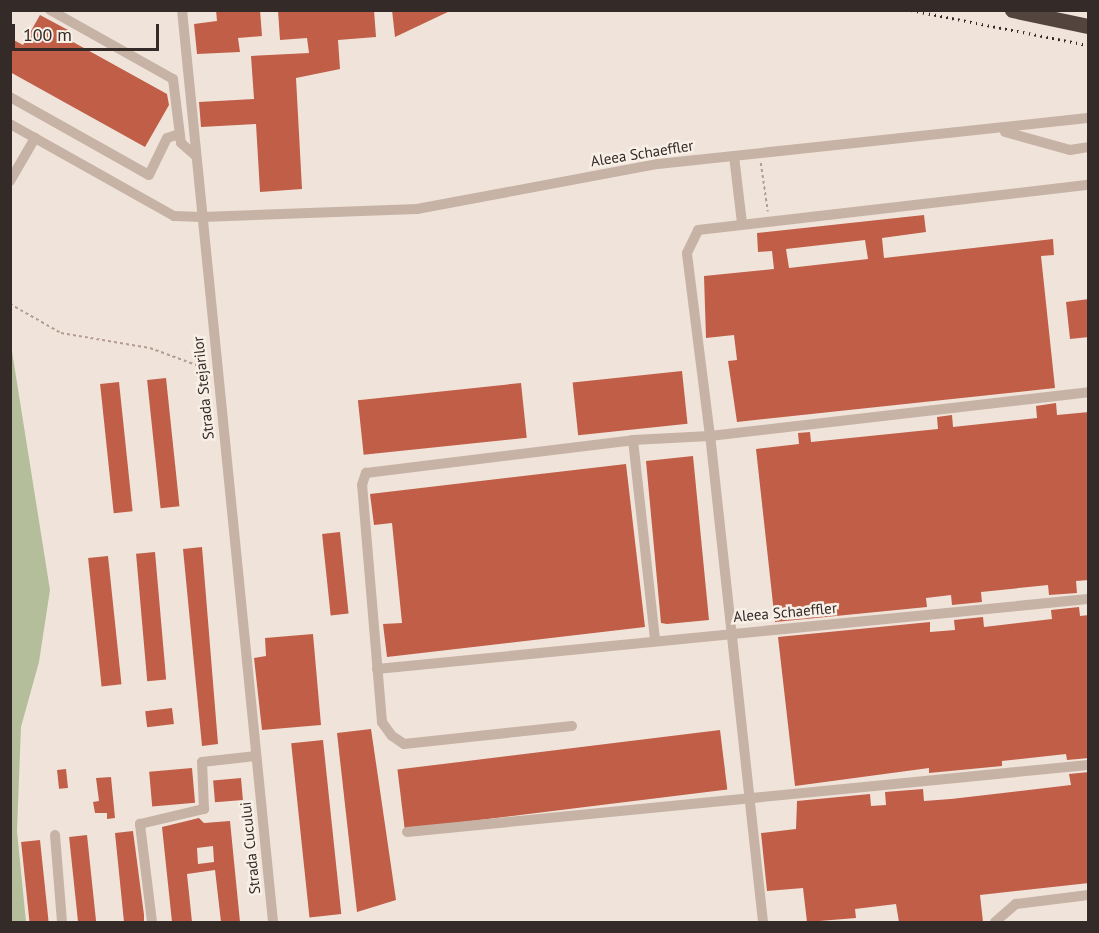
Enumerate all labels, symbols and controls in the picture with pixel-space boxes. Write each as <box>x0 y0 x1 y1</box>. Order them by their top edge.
scale bar <box>15 12 162 50</box>
text: 100 m <box>23 23 72 46</box>
street label: Aleea Schaeffler <box>589 136 695 170</box>
street label: Strada Stejarilor <box>189 335 217 441</box>
street label: Aleea Schaeffler <box>732 599 838 625</box>
street label: Strada Cucului <box>236 801 264 895</box>

